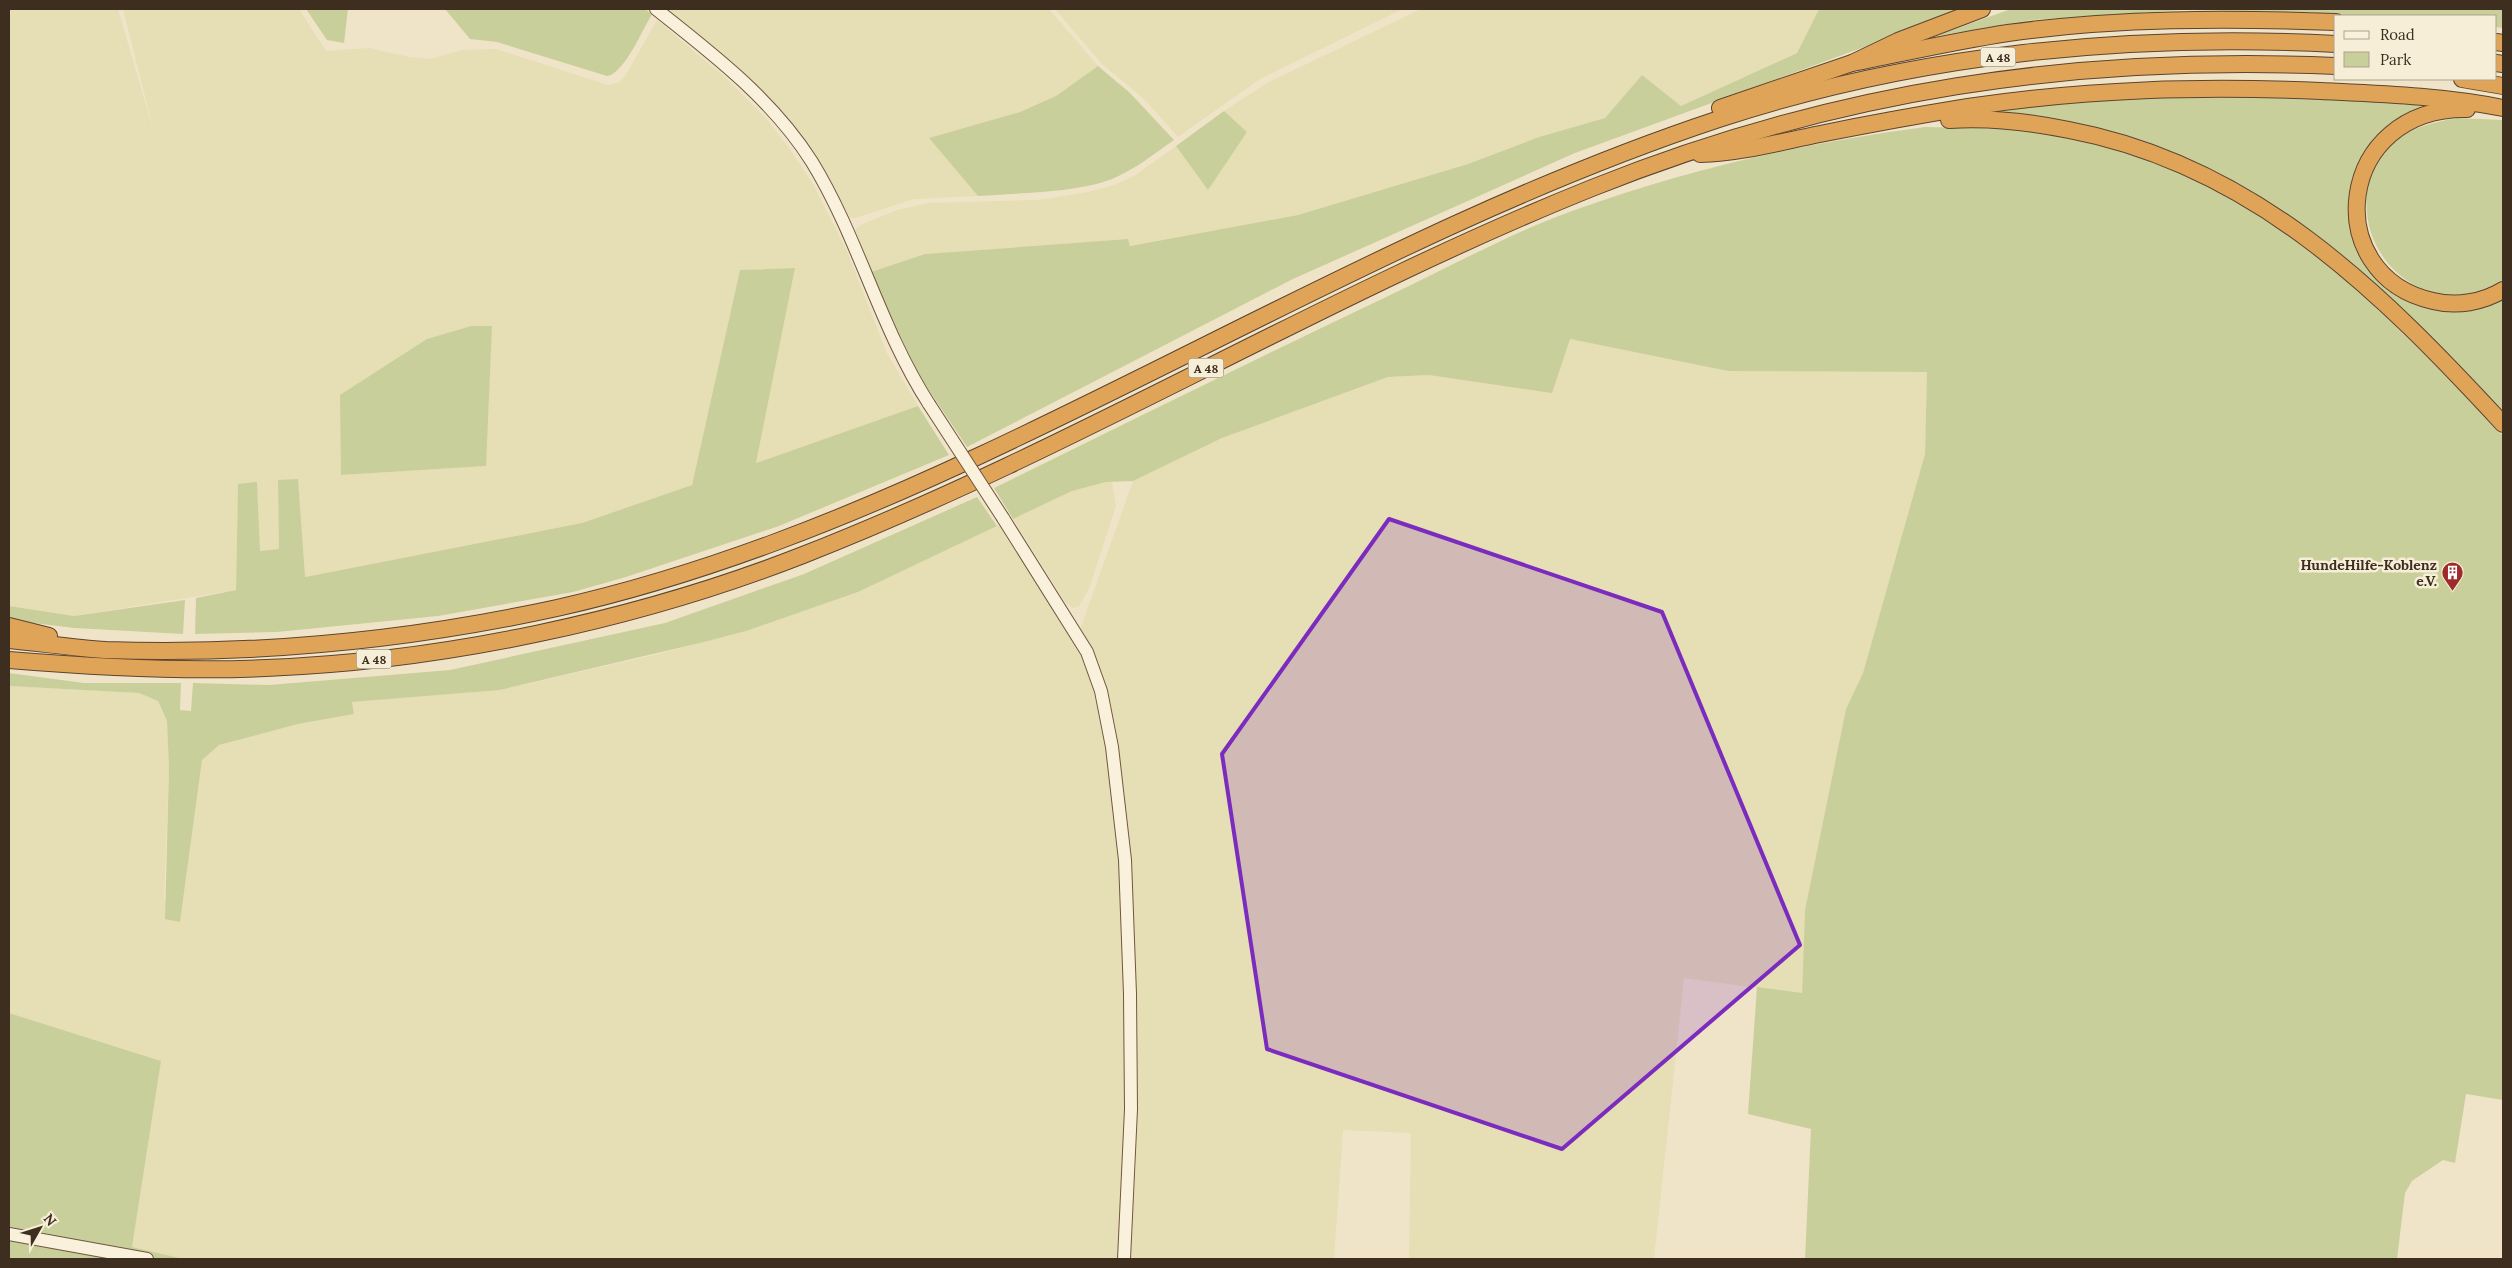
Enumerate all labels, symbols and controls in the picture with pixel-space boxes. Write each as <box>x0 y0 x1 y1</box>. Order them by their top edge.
legend <box>2334 15 2497 80</box>
text: Road <box>2380 25 2415 44</box>
road number: A 48 <box>1980 48 2016 66</box>
text: Park <box>2380 50 2411 69</box>
road number: A 48 <box>1188 358 1224 378</box>
place label: HundeHilfe-Koblenz e.V. <box>2300 556 2437 590</box>
building icon: HundeHilfe-Koblenz e.V. <box>2441 561 2465 592</box>
road number: A 48 <box>356 650 392 669</box>
north arrow <box>15 1203 65 1253</box>
text: N <box>40 1210 61 1230</box>

